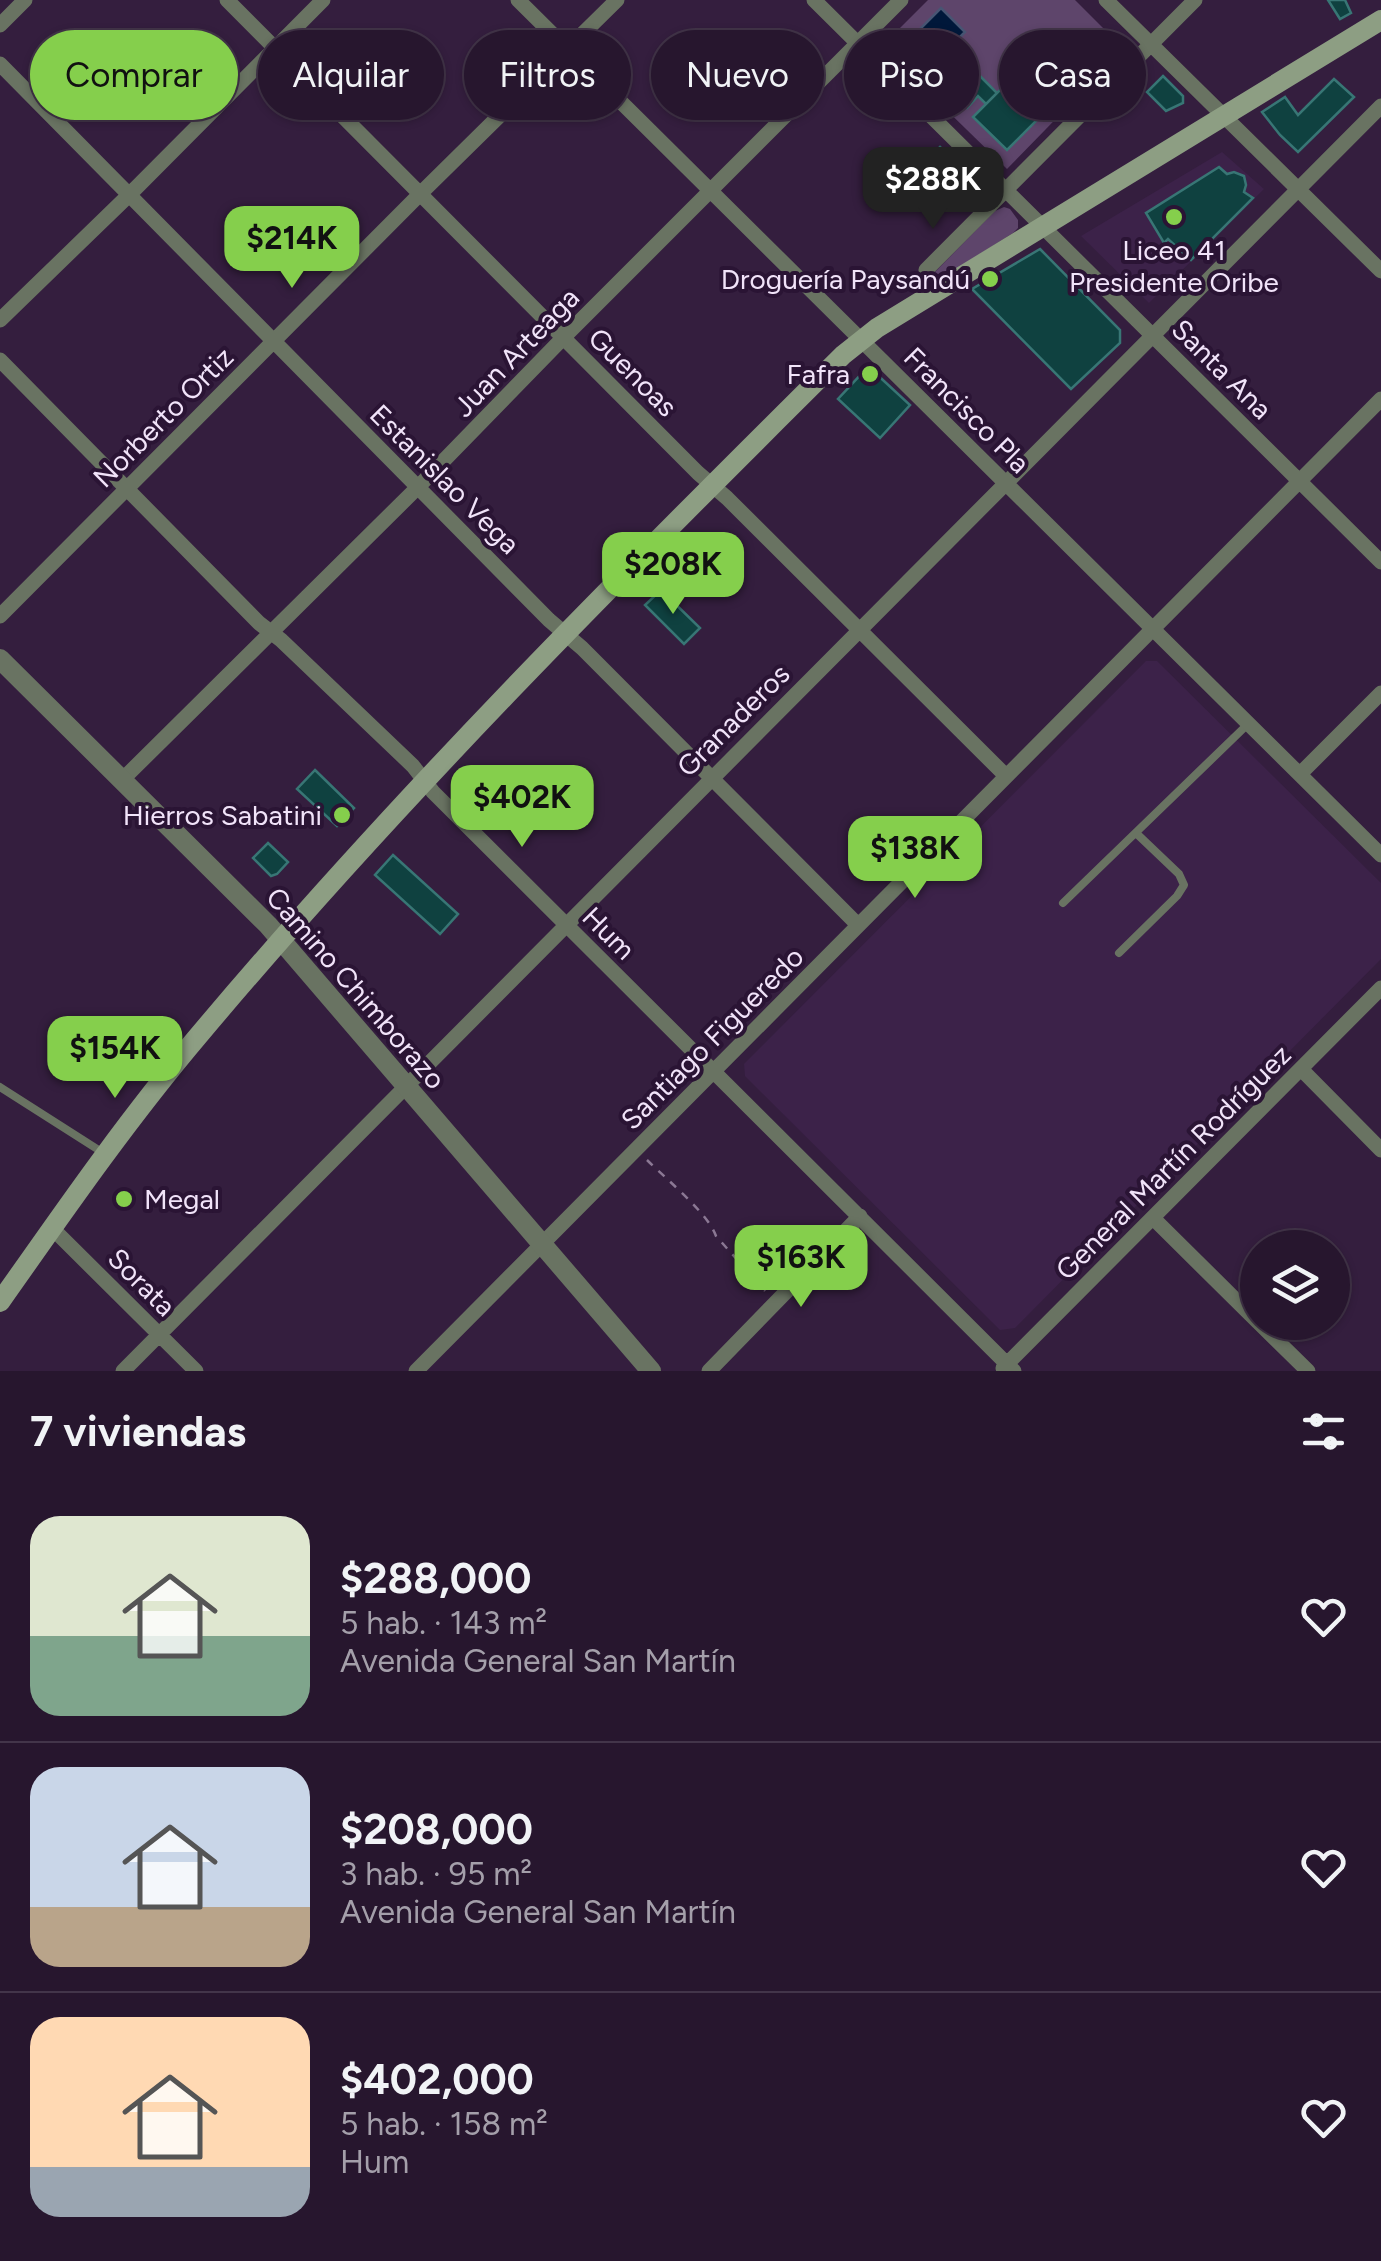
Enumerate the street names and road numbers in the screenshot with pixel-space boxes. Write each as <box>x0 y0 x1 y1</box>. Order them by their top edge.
street label: Juan Arteaga <box>446 280 586 424</box>
street label: Santa Ana <box>1165 312 1279 426</box>
street label: Guenoas <box>582 321 684 423</box>
street label: Norberto Ortiz <box>86 340 240 494</box>
street label: Francisco Pla <box>897 340 1037 480</box>
street label: Estanislao Vega <box>363 397 527 561</box>
street label: Granaderos <box>670 657 796 783</box>
street label: Camino Chimborazo <box>259 880 453 1096</box>
street label: Hum <box>576 900 642 966</box>
street label: Santiago Figueredo <box>614 940 810 1136</box>
street label: General Martín Rodríguez <box>1048 1037 1298 1287</box>
street label: Sorata <box>101 1241 183 1323</box>

